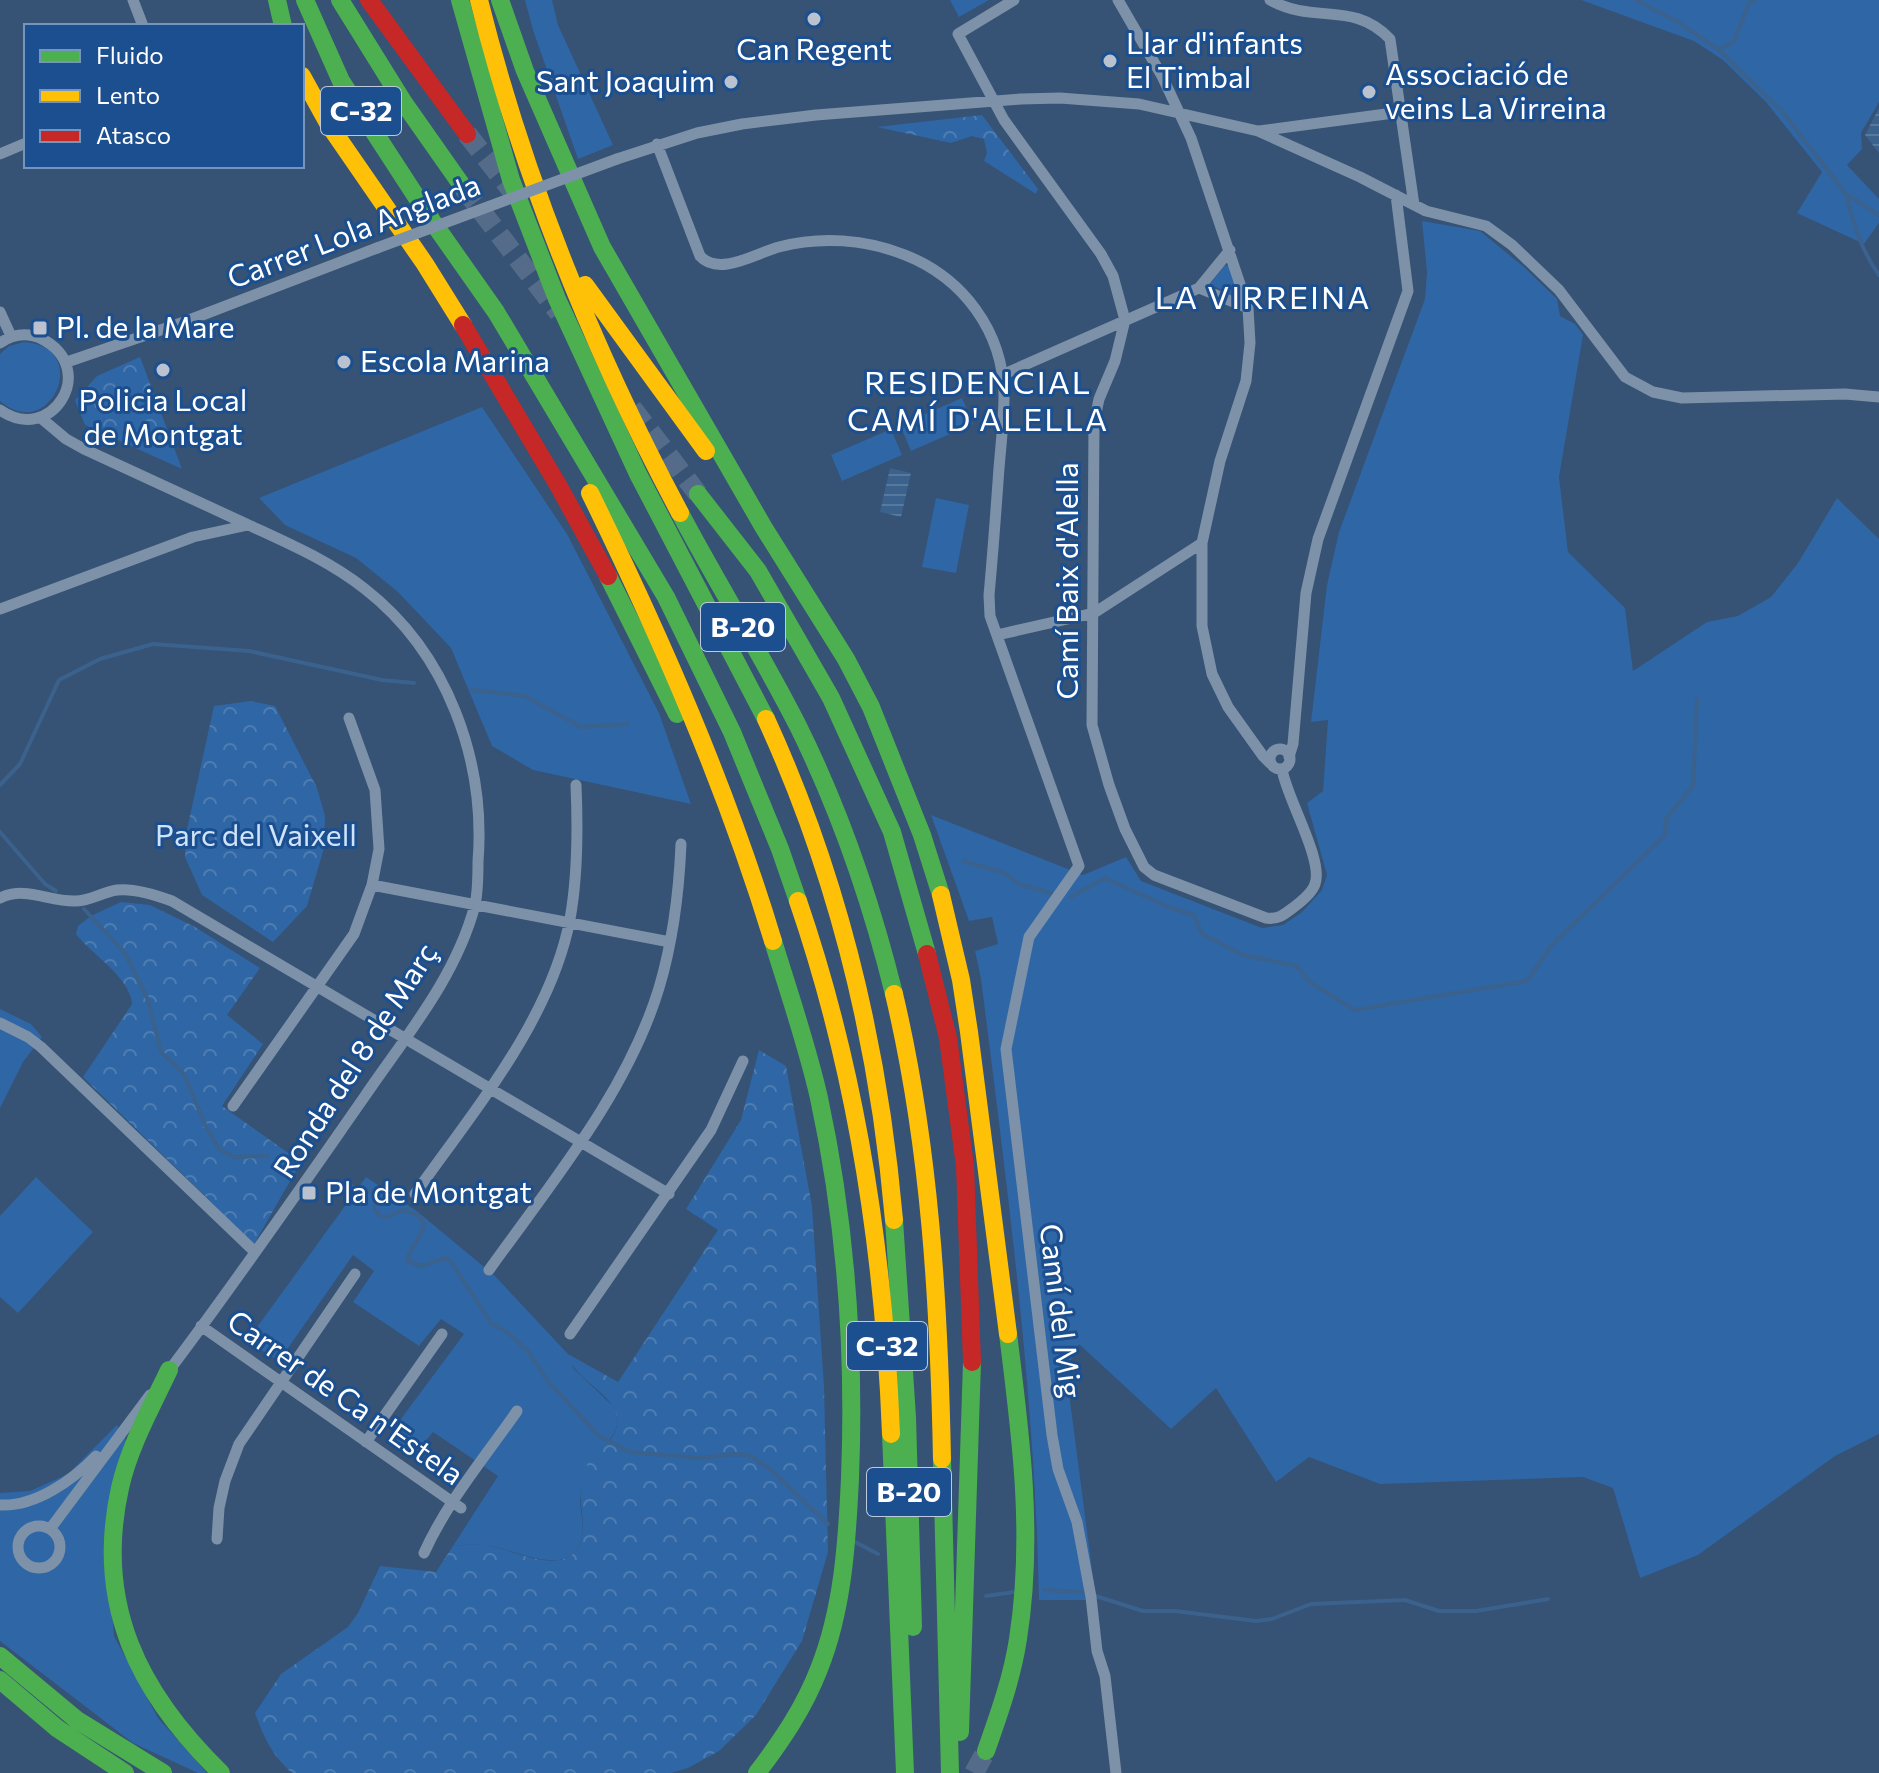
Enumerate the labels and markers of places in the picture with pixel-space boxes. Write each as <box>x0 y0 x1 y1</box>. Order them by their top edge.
marker: Can Regent <box>805 10 823 28</box>
place label: Llar d'infants El Timbal <box>1126 23 1303 94</box>
place label: Can Regent <box>736 29 892 66</box>
marker: Llar d'infants El Timbal <box>1101 52 1119 70</box>
place label: Associació de veins La Virreina <box>1385 54 1607 125</box>
place label: Sant Joaquim <box>536 61 715 98</box>
marker: Sant Joaquim <box>722 73 740 91</box>
marker: Associació de veins La Virreina <box>1360 83 1378 101</box>
place label: Pl. de la Mare <box>56 307 235 344</box>
marker: Pl. de la Mare <box>31 319 49 337</box>
place label: Escola Marina <box>360 341 550 378</box>
marker: Escola Marina <box>335 353 353 371</box>
marker: Policia Local de Montgat <box>154 361 172 379</box>
place label: Policia Local de Montgat <box>79 380 247 451</box>
place label: Pla de Montgat <box>325 1172 532 1209</box>
marker: Pla de Montgat <box>300 1184 318 1202</box>

